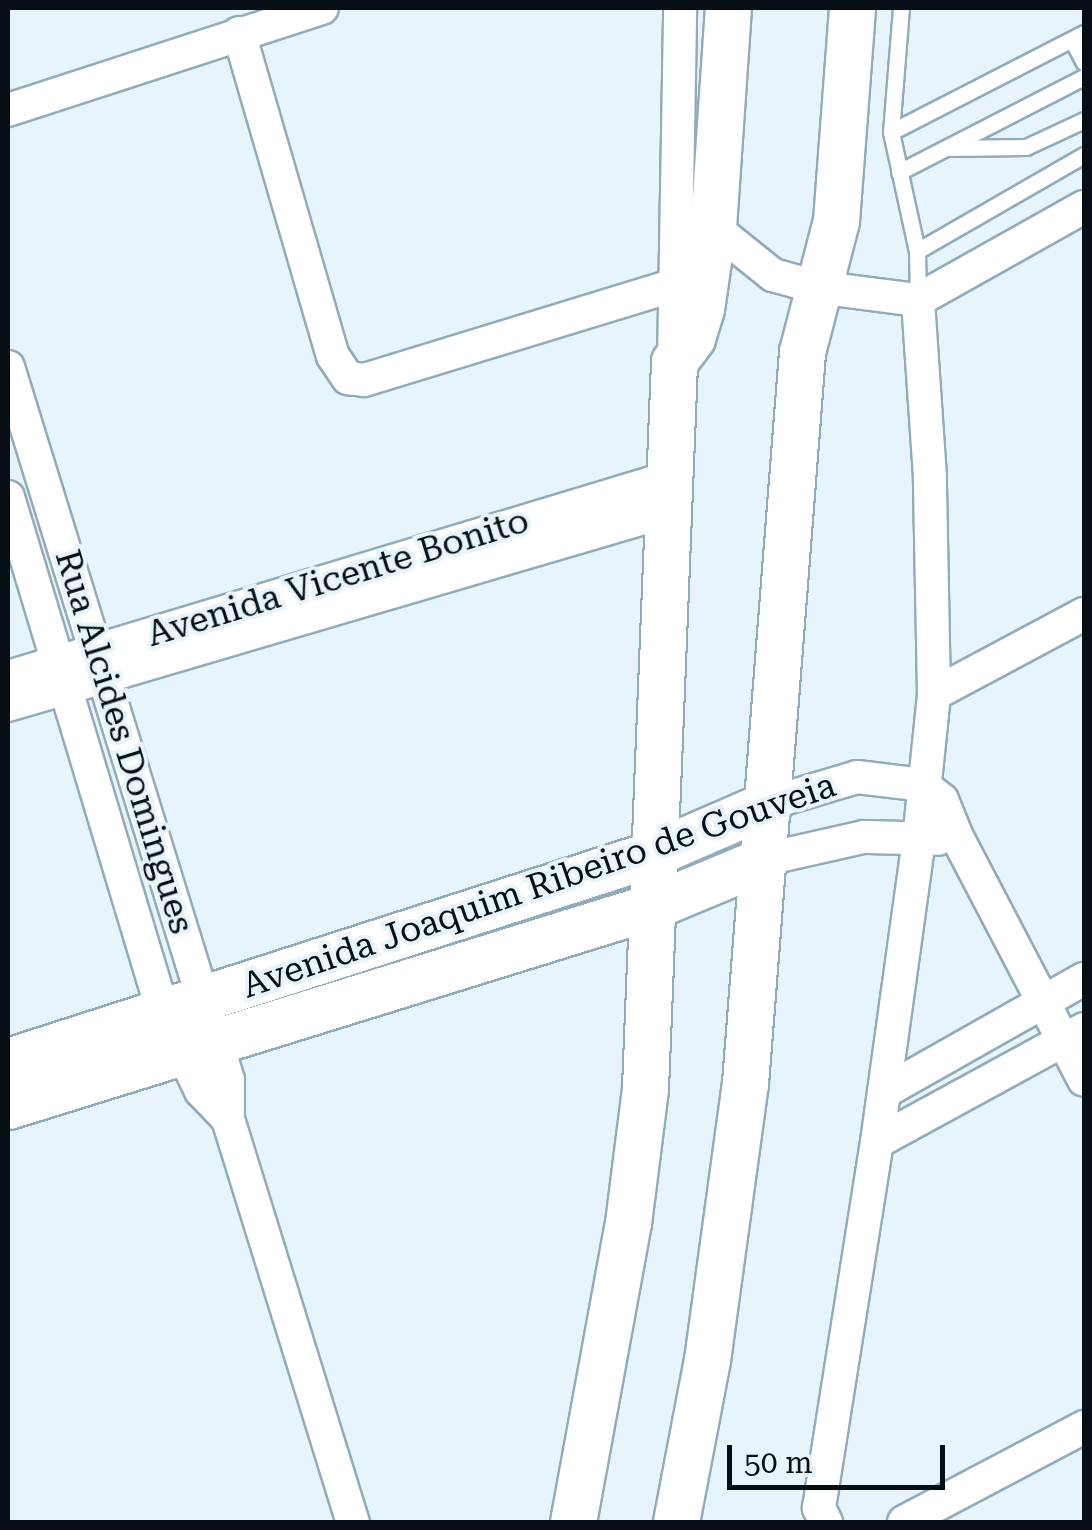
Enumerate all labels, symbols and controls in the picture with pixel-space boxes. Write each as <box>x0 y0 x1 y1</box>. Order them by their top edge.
street label: Avenida Vicente Bonito <box>142 500 534 656</box>
street label: Rua Alcides Domingues <box>46 545 202 939</box>
street label: Avenida Joaquim Ribeiro de Gouveia <box>237 764 841 1008</box>
scale bar <box>732 1425 950 1487</box>
text: 50 m <box>744 1445 813 1480</box>

